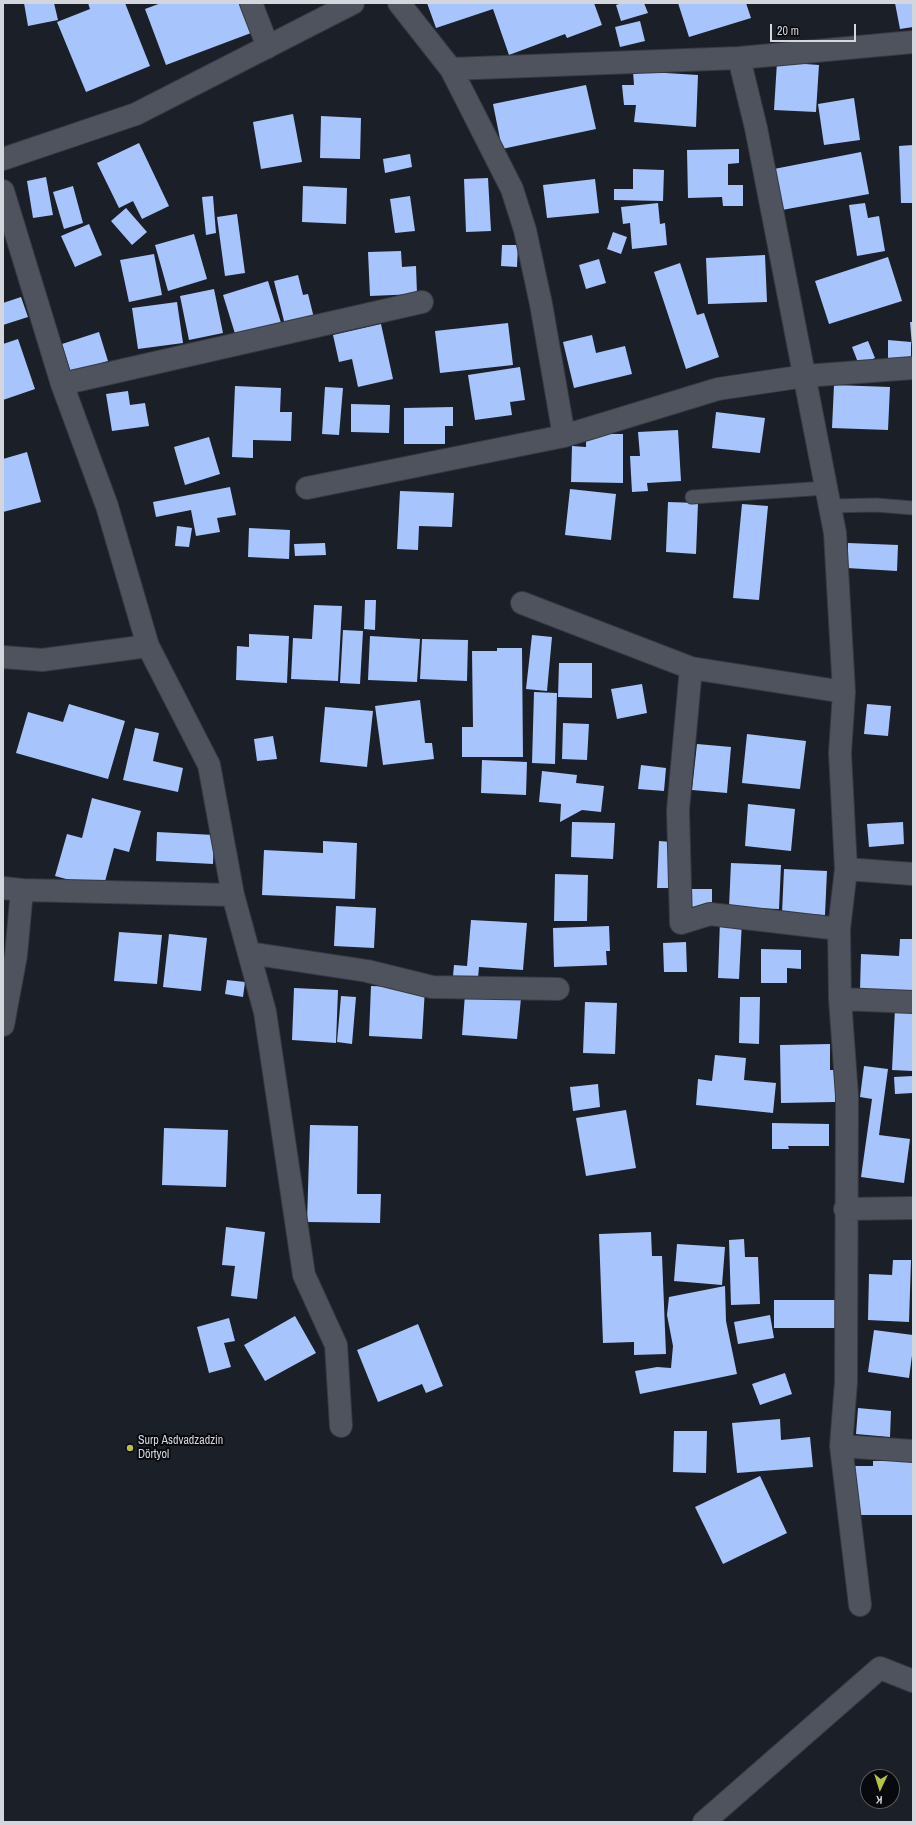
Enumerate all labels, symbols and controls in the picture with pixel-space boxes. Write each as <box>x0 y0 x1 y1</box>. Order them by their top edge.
scale bar <box>772 16 858 42</box>
text: 20 m <box>777 23 799 39</box>
place label: Surp Asdvadzadzin Dörtyol <box>138 1434 223 1462</box>
marker: Surp Asdvadzadzin Dörtyol <box>125 1443 135 1453</box>
north arrow <box>860 1769 900 1809</box>
text: K <box>876 1793 883 1807</box>

